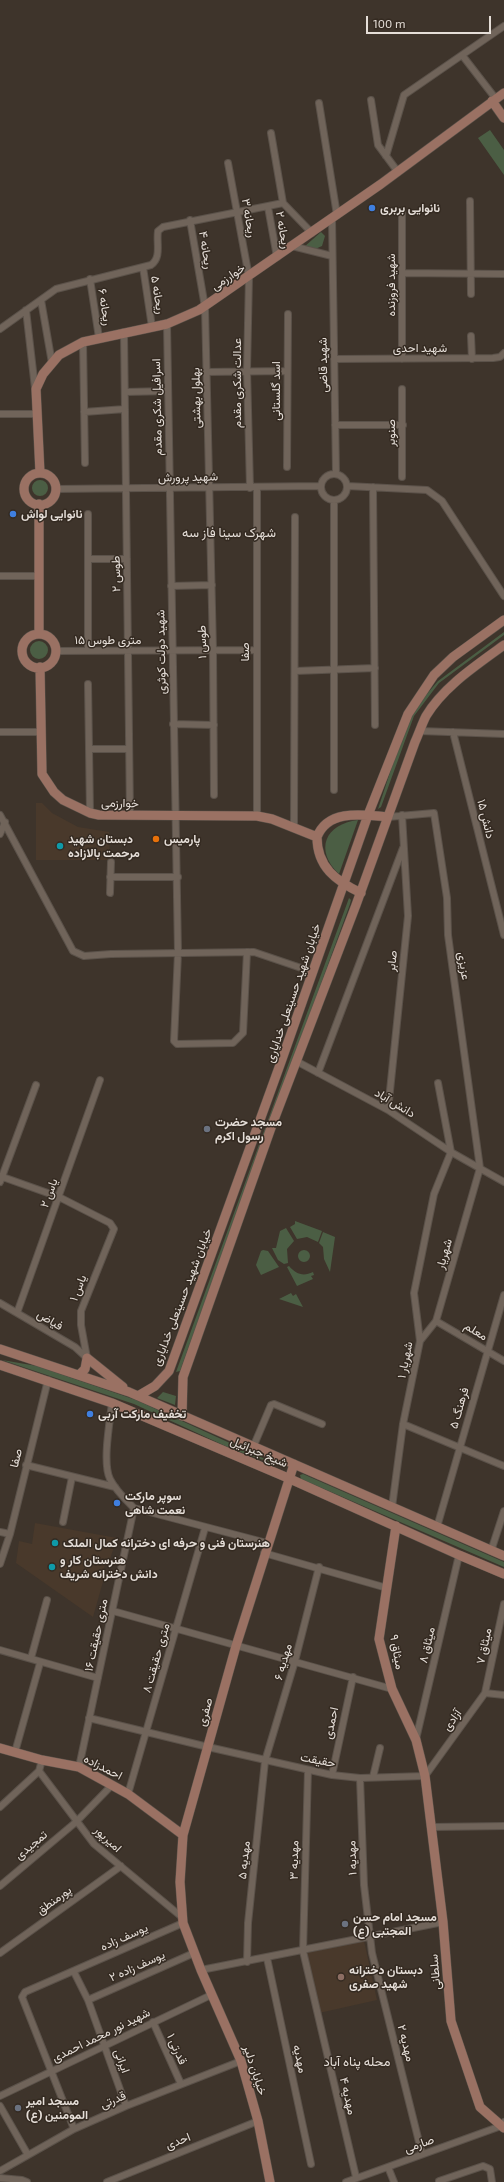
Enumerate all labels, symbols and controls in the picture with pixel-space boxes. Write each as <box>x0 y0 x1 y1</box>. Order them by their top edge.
scale bar <box>368 8 493 34</box>
text: 100 m <box>373 16 405 30</box>
street label: ریحانه ۳ <box>238 197 260 239</box>
place label: نانوایی بربری <box>380 201 440 215</box>
marker: نانوایی بربری <box>367 203 377 213</box>
street label: ریحانه ۲ <box>273 210 293 250</box>
street label: ریحانه ۴ <box>196 230 216 270</box>
street label: شهید فروزنده <box>384 254 398 316</box>
street label: خوارزمی <box>208 260 248 294</box>
street label: ریحانه ۵ <box>148 275 168 315</box>
street label: ریحانه ۶ <box>95 287 115 327</box>
street label: شهید قاضی <box>315 337 331 393</box>
street label: عدالت شکری مقدم <box>230 338 244 428</box>
street label: شهید احدی <box>393 341 447 355</box>
street label: اسرافیل شکری مقدم <box>149 358 165 456</box>
street label: اسد گلستانی <box>269 361 283 421</box>
street label: بهلول بهشتی <box>188 368 204 428</box>
street label: صنوبر <box>384 419 398 447</box>
street label: شهید پرورش <box>158 469 218 485</box>
place label: نانوایی لواش <box>21 507 82 521</box>
marker: نانوایی لواش <box>8 509 18 519</box>
district label: شهرک سینا فاز سه <box>182 525 276 541</box>
street label: طوس ۲ <box>108 556 124 592</box>
street label: شهید دولت کوثری <box>153 610 169 694</box>
street label: طوس ۱ <box>195 625 209 659</box>
street label: ۱۵ متری طوس <box>74 633 142 647</box>
street label: صفا <box>238 642 252 662</box>
street label: خوارزمی <box>101 795 139 811</box>
street label: دانش ۱۵ <box>474 798 498 840</box>
place label: دبستان شهید مرحمت بالازاده <box>68 832 140 860</box>
place label: پارمیس <box>164 832 200 846</box>
marker: پارمیس <box>151 834 161 844</box>
marker: دبستان شهید مرحمت بالازاده <box>55 841 65 851</box>
street label: خیابان شهید حسینعلی خدایاری <box>262 922 324 1064</box>
street label: صابر <box>384 950 400 972</box>
street label: عزیزی <box>455 951 473 981</box>
street label: دانش آباد <box>372 1085 418 1121</box>
place label: مسجد حضرت رسول اکرم <box>215 1115 282 1143</box>
marker: مسجد حضرت رسول اکرم <box>202 1124 212 1134</box>
street label: یاس ۲ <box>37 1176 61 1210</box>
street label: خیابان شهید حسینعلی خدایاری <box>149 1226 215 1368</box>
street label: شهریار <box>433 1237 455 1271</box>
street label: یاس ۱ <box>66 1273 90 1303</box>
street label: فیاض <box>34 1307 66 1333</box>
street label: معلم <box>462 1318 490 1344</box>
street label: شهریار ۱ <box>394 1340 416 1380</box>
street label: فرهنگ ۵ <box>446 1386 472 1430</box>
place label: تخفیف مارکت آربی <box>98 1407 186 1421</box>
marker: تخفیف مارکت آربی <box>85 1409 95 1419</box>
street label: شیخ جبرائیل <box>228 1434 290 1470</box>
street label: صفا <box>7 1447 25 1469</box>
place label: سوپر مارکت نعمت شاهی <box>125 1489 185 1517</box>
marker: سوپر مارکت نعمت شاهی <box>112 1498 122 1508</box>
place label: هنرستان فنی و حرفه ای دخترانه کمال الملک <box>63 1536 270 1550</box>
marker: هنرستان فنی و حرفه ای دخترانه کمال الملک <box>50 1538 60 1548</box>
place label: هنرستان کار و دانش دخترانه شریف <box>60 1553 158 1581</box>
marker: هنرستان کار و دانش دخترانه شریف <box>47 1562 57 1572</box>
street label: ۱۶ متری حقیقت <box>81 1597 111 1673</box>
street label: ۸ متری حقیقت <box>139 1622 173 1694</box>
street label: میثاق ۸ <box>416 1626 438 1664</box>
street label: میثاق ۷ <box>473 1627 495 1665</box>
street label: میثاق ۹ <box>387 1633 407 1671</box>
street label: مهدیه ۶ <box>271 1642 295 1682</box>
street label: صفری <box>194 1696 216 1728</box>
street label: احمدی <box>321 1706 341 1740</box>
street label: آزادی <box>439 1706 465 1734</box>
street label: حقیقت <box>299 1750 337 1770</box>
street label: احمدزاده <box>81 1751 125 1783</box>
street label: امیرپور <box>91 1823 125 1855</box>
street label: تمجیدی <box>12 1827 50 1863</box>
street label: مهدیه ۵ <box>235 1840 253 1880</box>
street label: مهدیه ۳ <box>286 1840 302 1880</box>
street label: مهدیه ۱ <box>344 1840 360 1876</box>
street label: پورمنطق <box>34 1883 74 1917</box>
place label: مسجد امام حسن المجتبی (ع) <box>353 1910 437 1938</box>
marker: مسجد امام حسن المجتبی (ع) <box>340 1919 350 1929</box>
street label: یوسف زاده <box>98 1920 150 1954</box>
street label: یوسف زاده ۲ <box>107 1947 167 1985</box>
street label: سلطانی <box>426 1954 444 1990</box>
place label: دبستان دخترانه شهید صفری <box>349 1963 423 1991</box>
marker: دبستان دخترانه شهید صفری <box>336 1972 346 1982</box>
street label: شهید نور محمد احمدی <box>50 2005 152 2065</box>
street label: مهدیه ۲ <box>394 2023 418 2063</box>
street label: قدرتی ۱ <box>164 2031 190 2067</box>
street label: خیابان دلیر <box>240 2043 270 2097</box>
street label: مهدیه <box>290 2043 310 2075</box>
street label: ایرانی <box>111 2047 133 2075</box>
district label: محله پناه آباد <box>324 2054 390 2070</box>
street label: مهدیه ۴ <box>337 2076 359 2116</box>
street label: قدرتی <box>98 2088 128 2112</box>
place label: مسجد امیر المومنین (ع) <box>26 2094 88 2122</box>
marker: مسجد امیر المومنین (ع) <box>13 2103 23 2113</box>
street label: احدی <box>163 2130 193 2152</box>
street label: صارمی <box>402 2132 436 2156</box>

